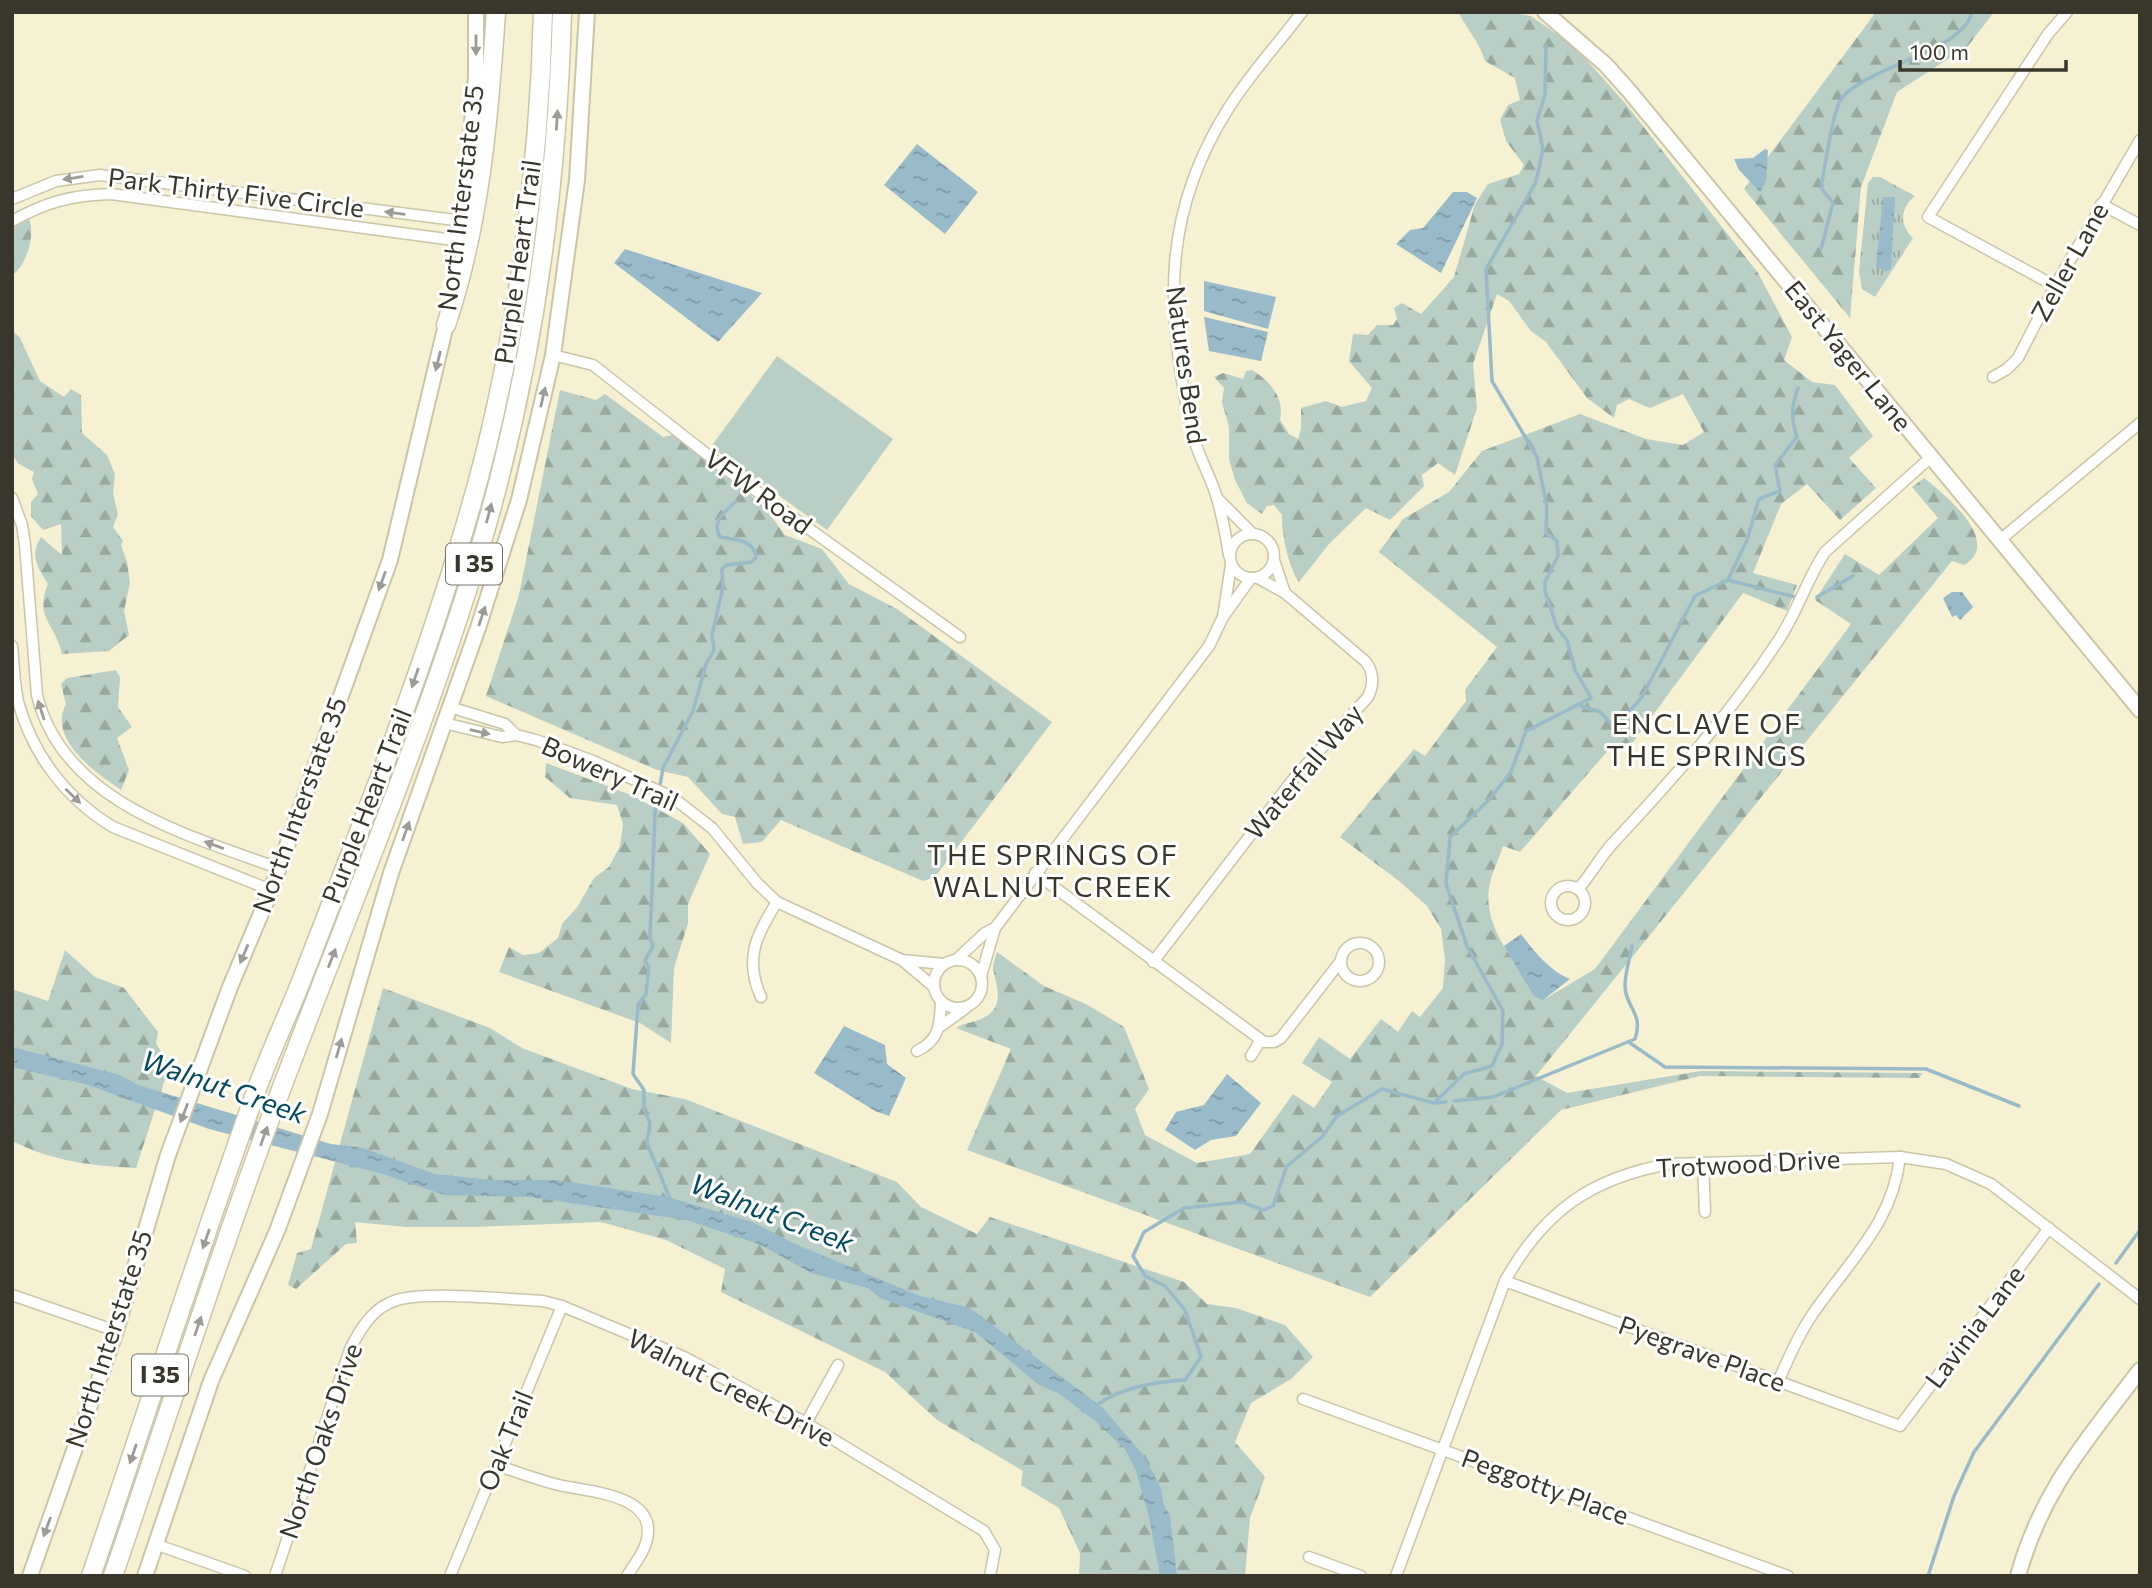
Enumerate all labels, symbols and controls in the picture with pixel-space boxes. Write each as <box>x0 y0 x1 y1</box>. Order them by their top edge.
scale bar <box>1900 28 2066 72</box>
one-way arrow <box>470 34 482 56</box>
text: 100 m <box>1910 39 1969 64</box>
street label: North Interstate 35 <box>430 83 489 313</box>
one-way arrow <box>552 109 563 131</box>
street label: Purple Heart Trail <box>487 158 546 366</box>
street label: Park Thirty Five Circle <box>106 160 366 223</box>
one-way arrow <box>61 173 83 184</box>
street label: Zeller Lane <box>2023 197 2114 326</box>
one-way arrow <box>384 207 406 218</box>
street label: East Yager Lane <box>1779 274 1919 436</box>
street label: Natures Bend <box>1161 284 1214 446</box>
one-way arrow <box>432 350 443 372</box>
one-way arrow <box>538 386 549 408</box>
street label: VFW Road <box>699 442 819 540</box>
one-way arrow <box>484 501 495 523</box>
road number: I 35 <box>446 544 502 584</box>
one-way arrow <box>376 571 387 592</box>
one-way arrow <box>477 606 488 627</box>
one-way arrow <box>409 667 420 688</box>
street label: North Interstate 35 <box>245 692 352 917</box>
street label: Waterfall Way <box>1237 697 1368 845</box>
one-way arrow <box>35 699 46 720</box>
street label: Purple Heart Trail <box>314 704 417 907</box>
district label: ENCLAVE OF THE SPRINGS <box>1606 706 1808 772</box>
one-way arrow <box>469 727 491 738</box>
street label: Bowery Trail <box>538 729 684 817</box>
one-way arrow <box>64 787 81 803</box>
one-way arrow <box>401 820 412 841</box>
district label: THE SPRINGS OF WALNUT CREEK <box>927 837 1179 903</box>
one-way arrow <box>204 839 225 850</box>
one-way arrow <box>238 944 249 965</box>
one-way arrow <box>326 947 337 968</box>
one-way arrow <box>335 1037 345 1058</box>
water label: Walnut Creek <box>137 1042 312 1130</box>
one-way arrow <box>179 1102 190 1123</box>
one-way arrow <box>259 1126 270 1147</box>
street label: Trotwood Drive <box>1655 1142 1841 1183</box>
water label: Walnut Creek <box>686 1165 859 1259</box>
street label: North Interstate 35 <box>58 1226 157 1451</box>
one-way arrow <box>200 1229 211 1250</box>
street label: Lavinia Lane <box>1918 1259 2030 1394</box>
street label: Pyegrave Place <box>1615 1308 1790 1397</box>
one-way arrow <box>193 1315 204 1336</box>
street label: Walnut Creek Drive <box>623 1321 840 1452</box>
street label: North Oaks Drive <box>272 1339 368 1542</box>
road number: I 35 <box>132 1354 188 1395</box>
street label: Oak Trail <box>470 1386 539 1495</box>
street label: Peggotty Place <box>1458 1441 1633 1530</box>
one-way arrow <box>127 1444 138 1465</box>
one-way arrow <box>41 1517 52 1538</box>

